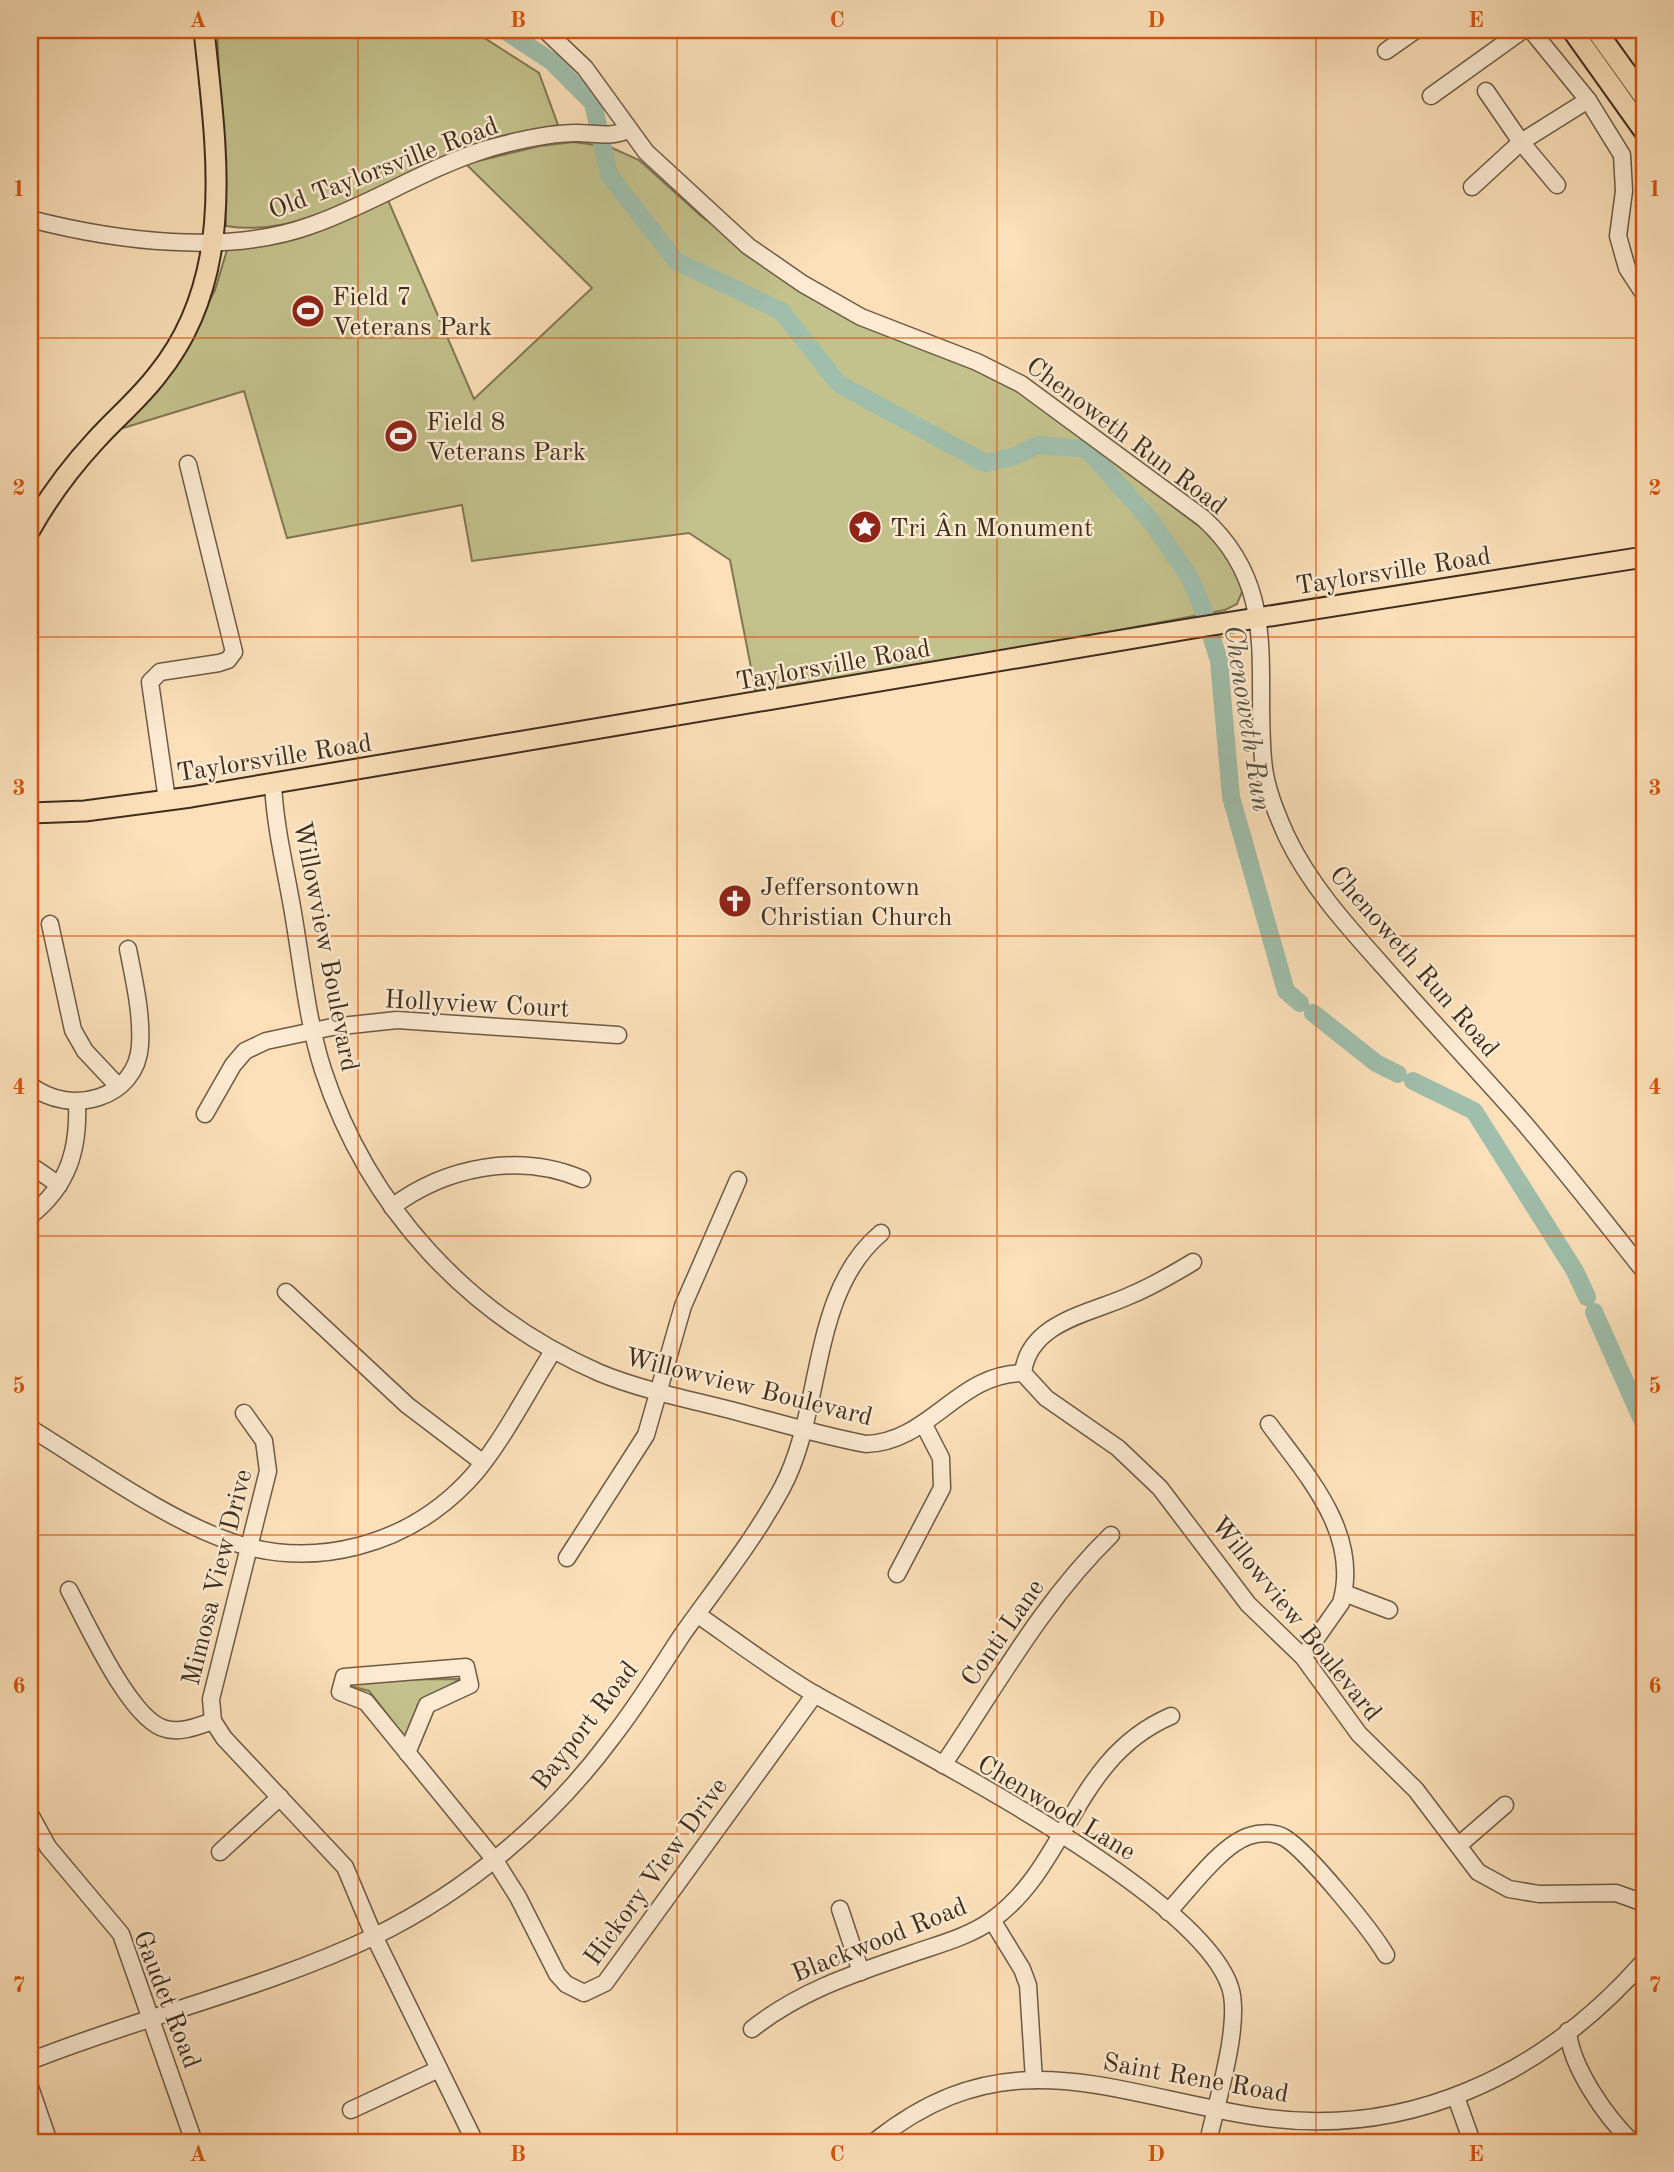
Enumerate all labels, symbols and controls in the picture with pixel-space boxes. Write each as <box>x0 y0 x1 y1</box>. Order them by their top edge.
text: A <box>189 9 207 32</box>
text: B <box>510 9 526 32</box>
text: C <box>829 9 845 32</box>
text: D <box>1147 9 1165 32</box>
text: E <box>1468 9 1484 32</box>
street label: Old Taylorsville Road <box>265 113 502 225</box>
text: 1 <box>12 178 26 201</box>
text: 1 <box>1648 178 1662 201</box>
place label: Field 7 Veterans Park <box>332 285 492 341</box>
sports icon: Field 7 Veterans Park <box>289 292 327 330</box>
street label: Chenoweth Run Road <box>1021 353 1231 520</box>
place label: Field 8 Veterans Park <box>426 410 586 466</box>
sports icon: Field 8 Veterans Park <box>382 417 420 455</box>
text: 2 <box>12 477 26 500</box>
text: 2 <box>1648 477 1662 500</box>
place icon: Tri Ân Monument <box>846 508 884 546</box>
place label: Tri Ân Monument <box>890 512 1093 542</box>
street label: Taylorsville Road <box>1294 544 1493 600</box>
water label: Chenoweth Run <box>1217 623 1275 814</box>
street label: Taylorsville Road <box>734 636 933 696</box>
street label: Taylorsville Road <box>175 731 374 787</box>
text: 3 <box>12 777 26 800</box>
text: 3 <box>1648 777 1662 800</box>
street label: Willowview Boulevard <box>288 819 362 1074</box>
street label: Chenoweth Run Road <box>1324 862 1503 1063</box>
place label: Jeffersontown Christian Church <box>760 875 952 931</box>
church icon: Jeffersontown Christian Church <box>716 882 754 920</box>
street label: Hollyview Court <box>384 987 570 1023</box>
text: 4 <box>12 1076 26 1099</box>
text: 4 <box>1648 1076 1662 1099</box>
street label: Willowview Boulevard <box>622 1345 875 1431</box>
text: 5 <box>12 1375 26 1398</box>
text: 5 <box>1648 1375 1662 1398</box>
street label: Mimosa View Drive <box>179 1467 257 1688</box>
street label: Willowview Boulevard <box>1205 1512 1386 1726</box>
street label: Conti Lane <box>957 1575 1050 1691</box>
street label: Bayport Road <box>527 1657 644 1795</box>
text: 6 <box>12 1675 26 1698</box>
text: 6 <box>1648 1675 1662 1698</box>
street label: Chenwood Lane <box>972 1751 1140 1866</box>
street label: Hickory View Drive <box>580 1774 733 1971</box>
street label: Blackwood Road <box>789 1894 971 1988</box>
street label: Gaudet Road <box>128 1927 204 2072</box>
text: 7 <box>12 1974 26 1997</box>
text: 7 <box>1648 1974 1662 1997</box>
street label: Saint Rene Road <box>1101 2050 1291 2108</box>
text: A <box>189 2143 207 2166</box>
text: B <box>510 2143 526 2166</box>
text: C <box>829 2143 845 2166</box>
text: D <box>1147 2143 1165 2166</box>
text: E <box>1468 2143 1484 2166</box>

